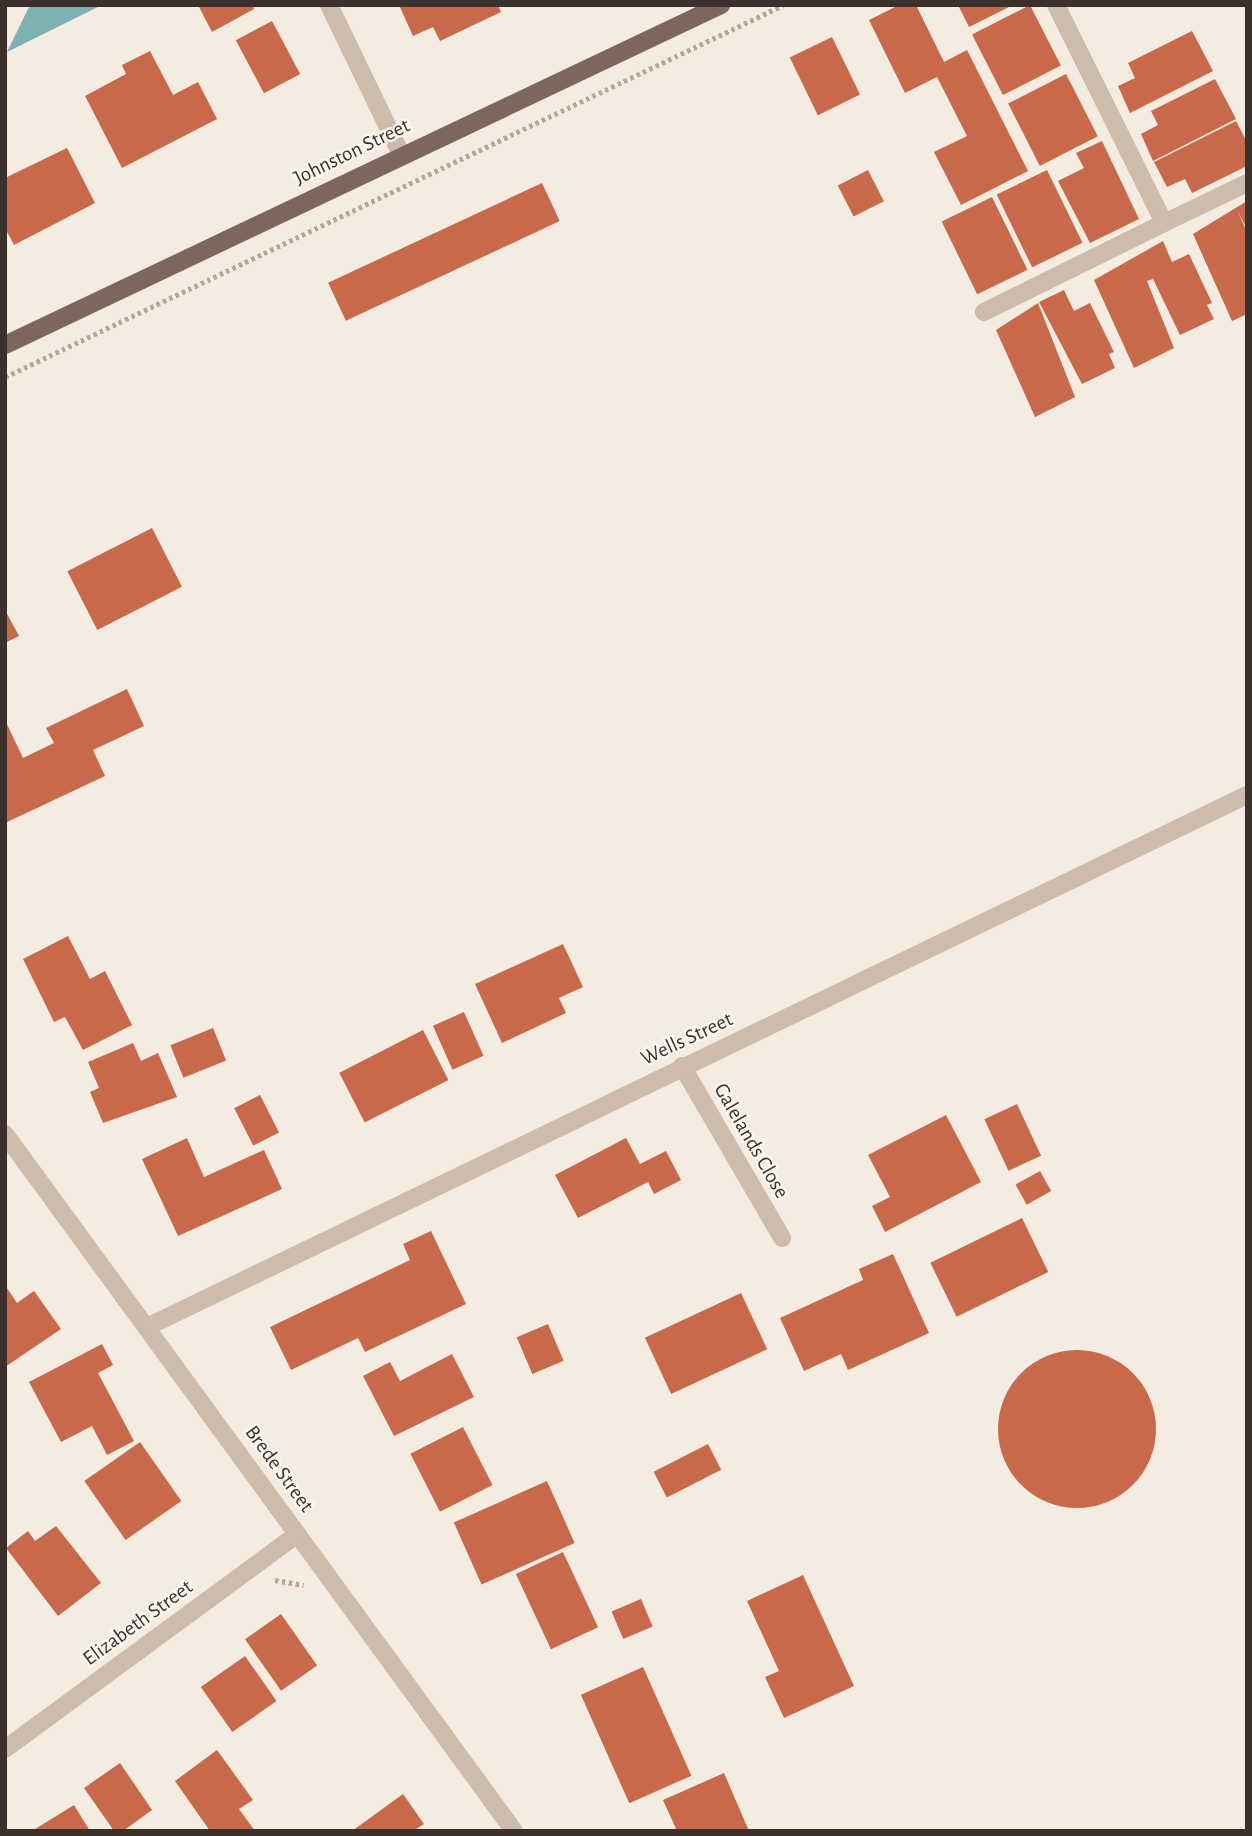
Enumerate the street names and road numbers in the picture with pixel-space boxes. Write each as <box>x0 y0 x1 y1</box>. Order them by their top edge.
street label: Johnston Street <box>290 113 414 191</box>
street label: Wells Street <box>637 1007 737 1071</box>
street label: Galelands Close <box>708 1079 794 1203</box>
street label: Brede Street <box>239 1421 319 1517</box>
street label: Elizabeth Street <box>78 1575 198 1671</box>

